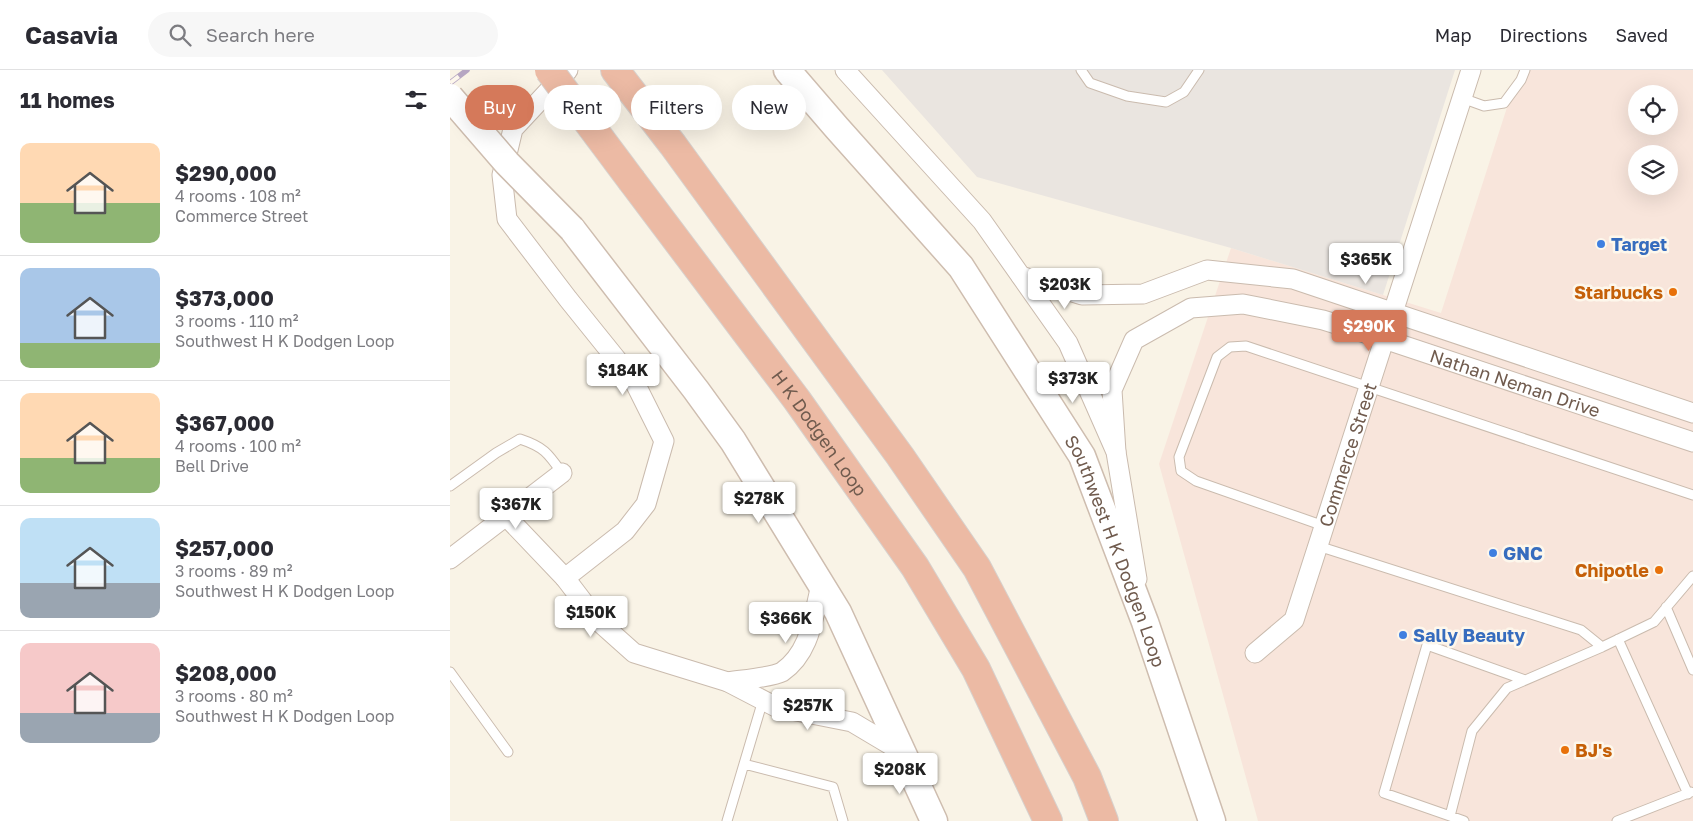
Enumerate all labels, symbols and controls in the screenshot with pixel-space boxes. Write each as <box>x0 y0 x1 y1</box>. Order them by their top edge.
search box <box>148 12 498 57</box>
text: Casavia <box>25 20 118 49</box>
icon: search <box>166 21 194 49</box>
text: Search here <box>206 23 315 46</box>
text: Map <box>1435 24 1471 46</box>
text: Directions <box>1499 24 1587 46</box>
text: Saved <box>1615 24 1668 46</box>
chip: Buy <box>465 85 534 130</box>
chip: Rent <box>544 85 621 130</box>
chip: Filters <box>631 85 722 130</box>
chip: New <box>732 85 806 130</box>
map controls <box>1628 85 1678 195</box>
button: locate <box>1628 85 1678 135</box>
icon: filters <box>402 86 430 114</box>
text: 11 homes <box>20 87 115 113</box>
button: layers <box>1628 145 1678 195</box>
text: $290,000 <box>175 160 277 186</box>
icon: home <box>60 163 120 223</box>
text: 4 rooms · 108 m² <box>175 186 301 206</box>
text: Commerce Street <box>175 206 309 226</box>
place label: Target <box>1611 233 1667 255</box>
marker: Target <box>1595 238 1607 250</box>
pin: $365K <box>1331 242 1401 285</box>
text: $365K <box>1340 249 1392 269</box>
pin: $203K <box>1030 268 1100 310</box>
text: $203K <box>1039 274 1091 294</box>
place label: Starbucks <box>1574 281 1663 303</box>
text: $373,000 <box>175 285 274 311</box>
marker: Starbucks <box>1667 286 1679 298</box>
icon: home <box>60 288 120 348</box>
pin: $290K <box>1334 310 1404 352</box>
text: 3 rooms · 110 m² <box>175 311 298 331</box>
text: $290K <box>1343 316 1395 336</box>
text: Southwest H K Dodgen Loop <box>175 331 394 351</box>
street label: Nathan Neman Drive <box>1427 344 1603 421</box>
pin: $184K <box>588 354 658 396</box>
text: $184K <box>598 360 648 380</box>
pin: $373K <box>1038 362 1108 404</box>
street label: H K Dodgen Loop <box>767 365 872 500</box>
text: $373K <box>1048 368 1098 388</box>
street label: Commerce Street <box>1314 380 1381 529</box>
text: $367,000 <box>175 410 274 436</box>
icon: home <box>60 413 120 473</box>
street label: Southwest H K Dodgen Loop <box>1060 431 1170 670</box>
text: 4 rooms · 100 m² <box>175 436 301 456</box>
text: Bell Drive <box>175 456 249 476</box>
pin: $278K <box>724 482 794 524</box>
pin: $367K <box>481 488 551 530</box>
text: $278K <box>733 488 785 508</box>
text: $367K <box>491 494 541 514</box>
text: $257,000 <box>175 535 274 561</box>
icon: home <box>60 538 120 598</box>
place label: GNC <box>1503 542 1543 564</box>
marker: GNC <box>1487 547 1499 559</box>
place label: Chipotle <box>1575 559 1649 581</box>
text: 3 rooms · 89 m² <box>175 561 292 581</box>
marker: Chipotle <box>1653 564 1665 576</box>
text: Southwest H K Dodgen Loop <box>175 581 394 601</box>
pin: $150K <box>556 596 626 638</box>
text: $150K <box>566 602 616 622</box>
pin: $366K <box>751 602 821 644</box>
text: $366K <box>760 608 812 628</box>
place label: Sally Beauty <box>1413 624 1525 646</box>
marker: Sally Beauty <box>1397 629 1409 641</box>
text: $208,000 <box>175 660 277 686</box>
icon: home <box>60 663 120 723</box>
text: 3 rooms · 80 m² <box>175 686 293 706</box>
pin: $257K <box>773 688 843 731</box>
text: $257K <box>783 695 833 715</box>
text: Southwest H K Dodgen Loop <box>175 706 394 726</box>
place label: BJ's <box>1575 739 1612 761</box>
marker: BJ's <box>1559 744 1571 756</box>
pin: $208K <box>865 752 935 795</box>
text: $208K <box>874 759 926 779</box>

